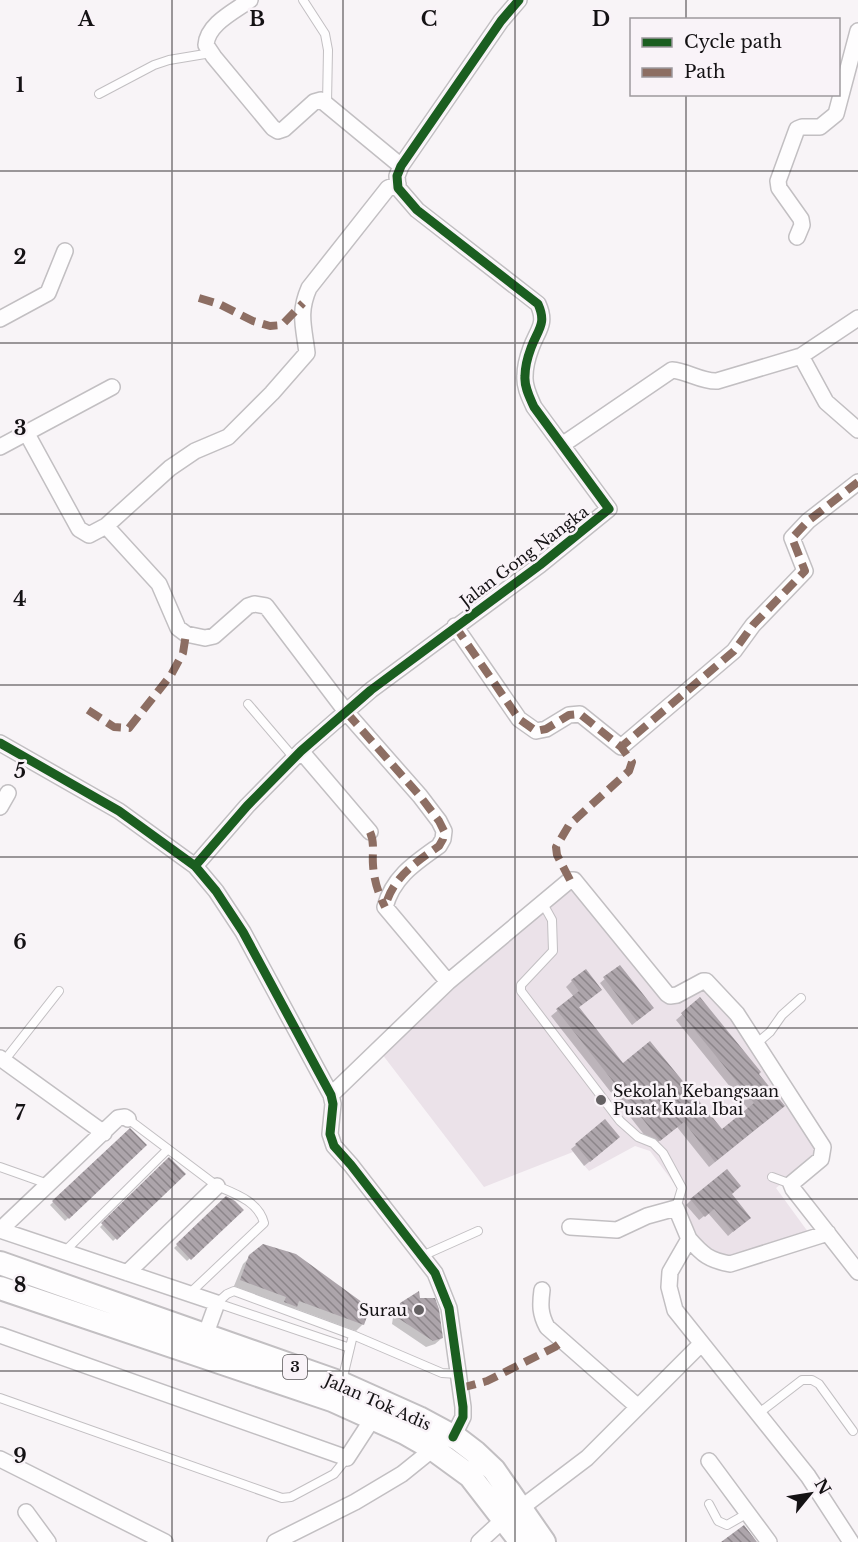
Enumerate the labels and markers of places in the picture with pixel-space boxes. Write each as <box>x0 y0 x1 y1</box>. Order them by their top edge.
place label: Sekolah Kebangsaan Pusat Kuala Ibai <box>613 1081 779 1119</box>
marker: Sekolah Kebangsaan Pusat Kuala Ibai <box>594 1093 608 1107</box>
place label: Surau <box>359 1300 407 1320</box>
marker: Surau <box>412 1303 426 1317</box>

